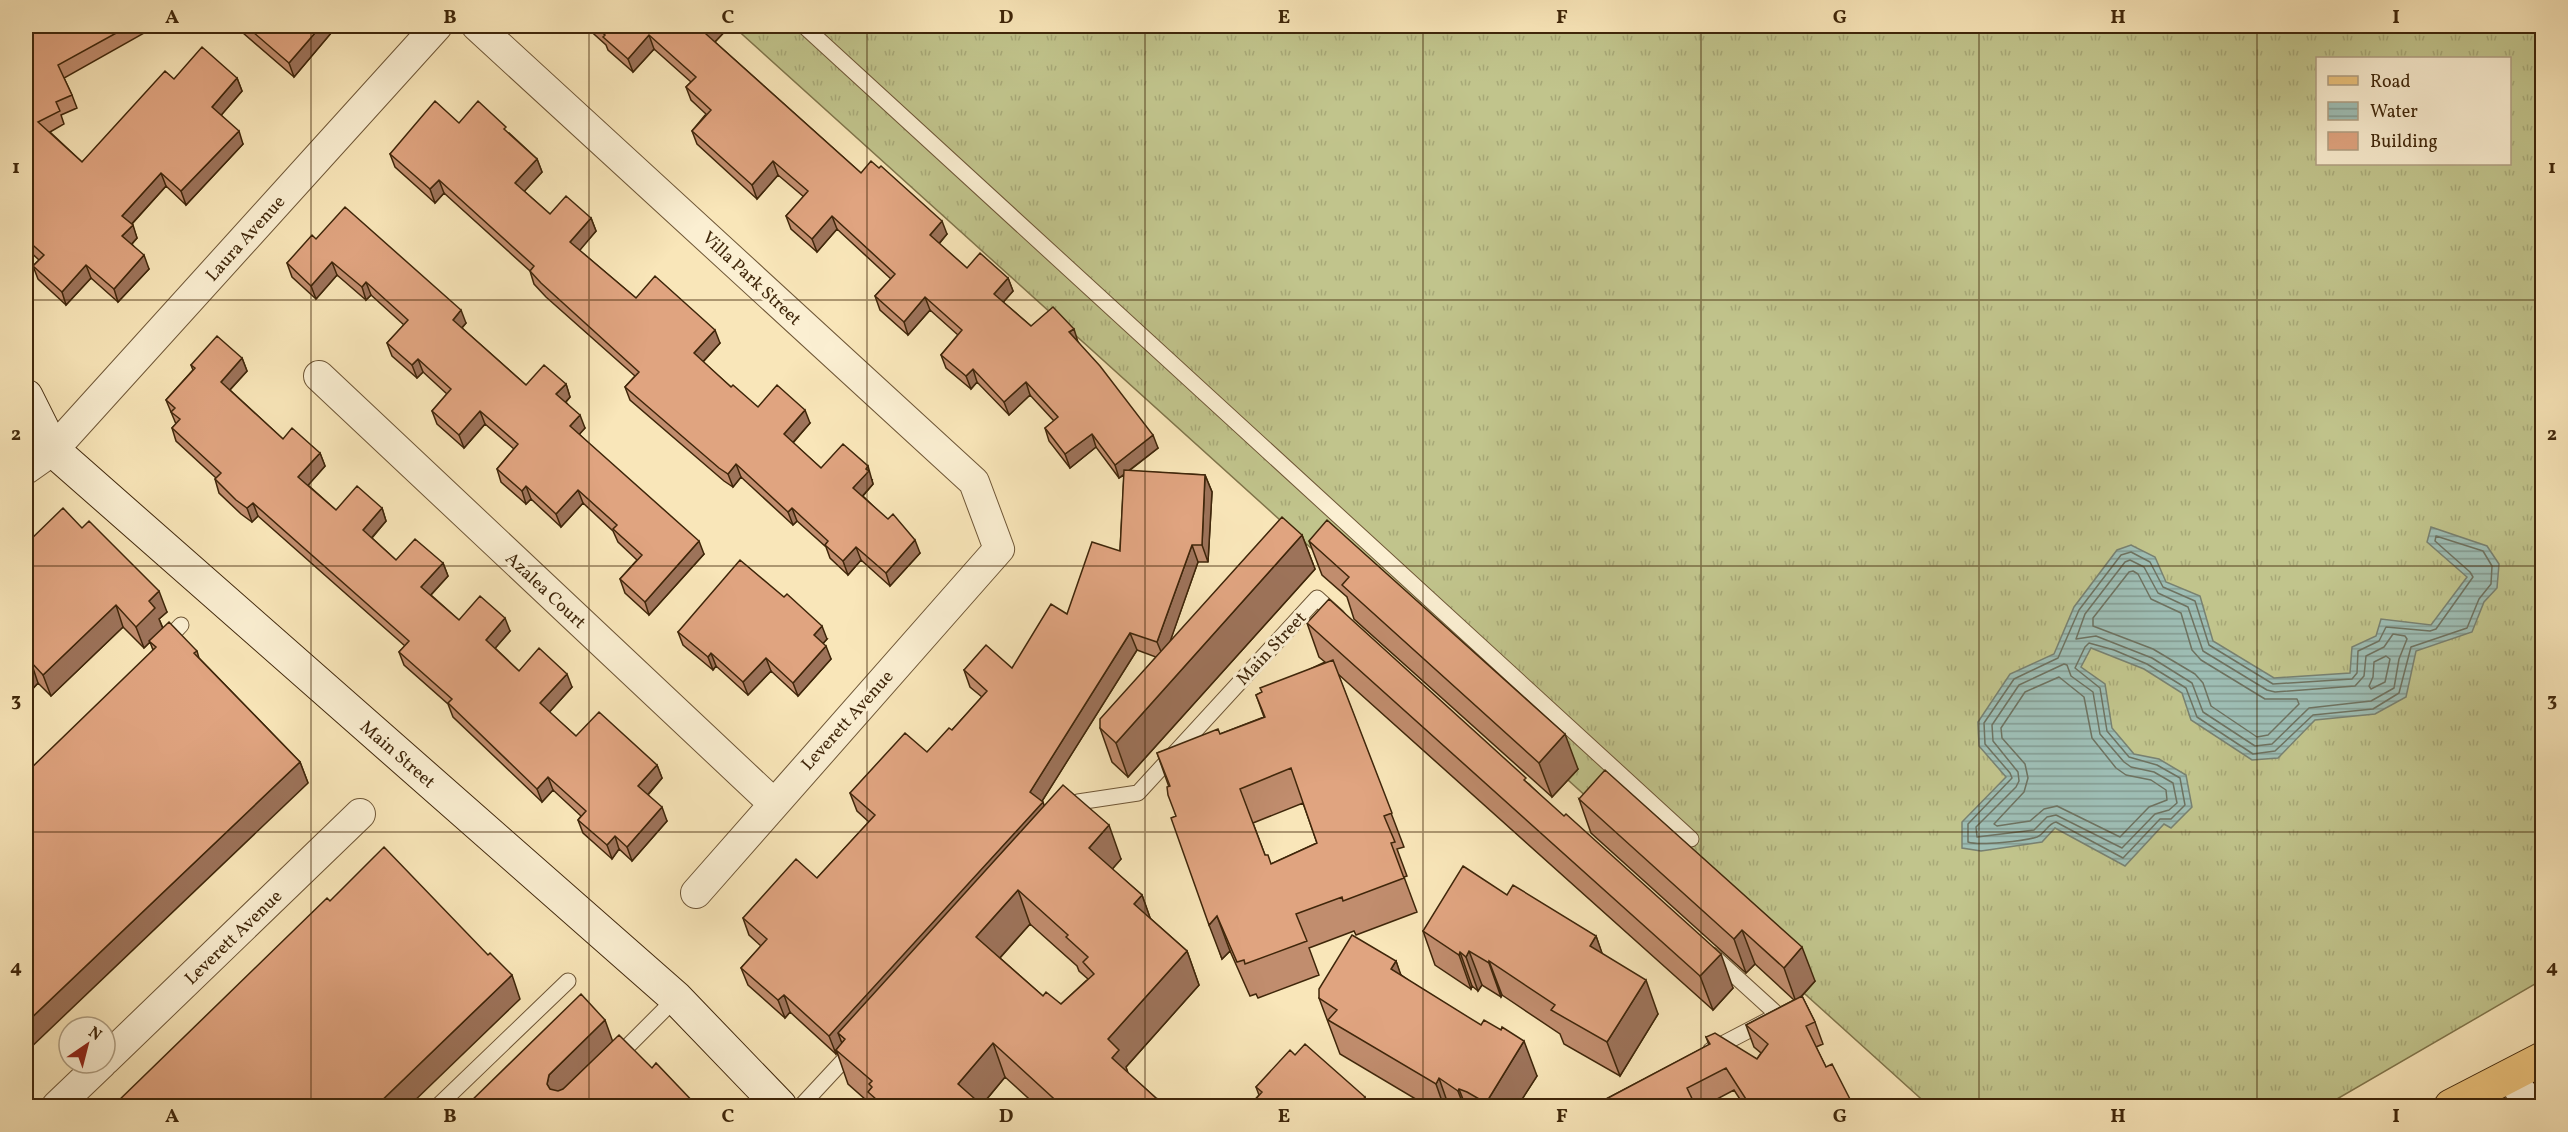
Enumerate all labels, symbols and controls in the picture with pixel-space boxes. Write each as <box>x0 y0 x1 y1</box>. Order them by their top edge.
text: A <box>165 4 179 32</box>
text: B <box>443 4 457 32</box>
text: C <box>722 4 735 32</box>
text: D <box>999 4 1013 32</box>
text: E <box>1278 4 1290 32</box>
text: F <box>1556 4 1568 32</box>
text: G <box>1833 4 1847 32</box>
text: H <box>2110 4 2126 32</box>
text: I <box>2392 4 2400 32</box>
legend <box>2316 57 2511 165</box>
text: Road <box>2370 70 2411 95</box>
text: Water <box>2370 100 2418 125</box>
text: Building <box>2370 130 2438 155</box>
text: 1 <box>12 154 20 182</box>
text: 1 <box>2548 154 2556 182</box>
street label: Laura Avenue <box>201 190 292 288</box>
street label: Villa Park Street <box>696 226 806 332</box>
text: 2 <box>11 421 21 449</box>
text: 2 <box>2547 421 2557 449</box>
street label: Azalea Court <box>499 547 591 635</box>
street label: Main Street <box>1231 607 1313 691</box>
street label: Leverett Avenue <box>796 665 900 777</box>
text: 3 <box>11 687 21 715</box>
text: 3 <box>2547 687 2557 715</box>
street label: Main Street <box>354 715 440 795</box>
street label: Leverett Avenue <box>180 885 289 991</box>
text: 4 <box>10 954 22 982</box>
text: 4 <box>2546 954 2558 982</box>
north arrow <box>57 1015 117 1075</box>
text: N <box>83 1022 106 1047</box>
text: A <box>165 1103 179 1131</box>
text: B <box>443 1103 457 1131</box>
text: C <box>722 1103 735 1131</box>
text: D <box>999 1103 1013 1131</box>
text: E <box>1278 1103 1290 1131</box>
text: F <box>1556 1103 1568 1131</box>
text: G <box>1833 1103 1847 1131</box>
text: H <box>2110 1103 2126 1131</box>
text: I <box>2392 1103 2400 1131</box>

